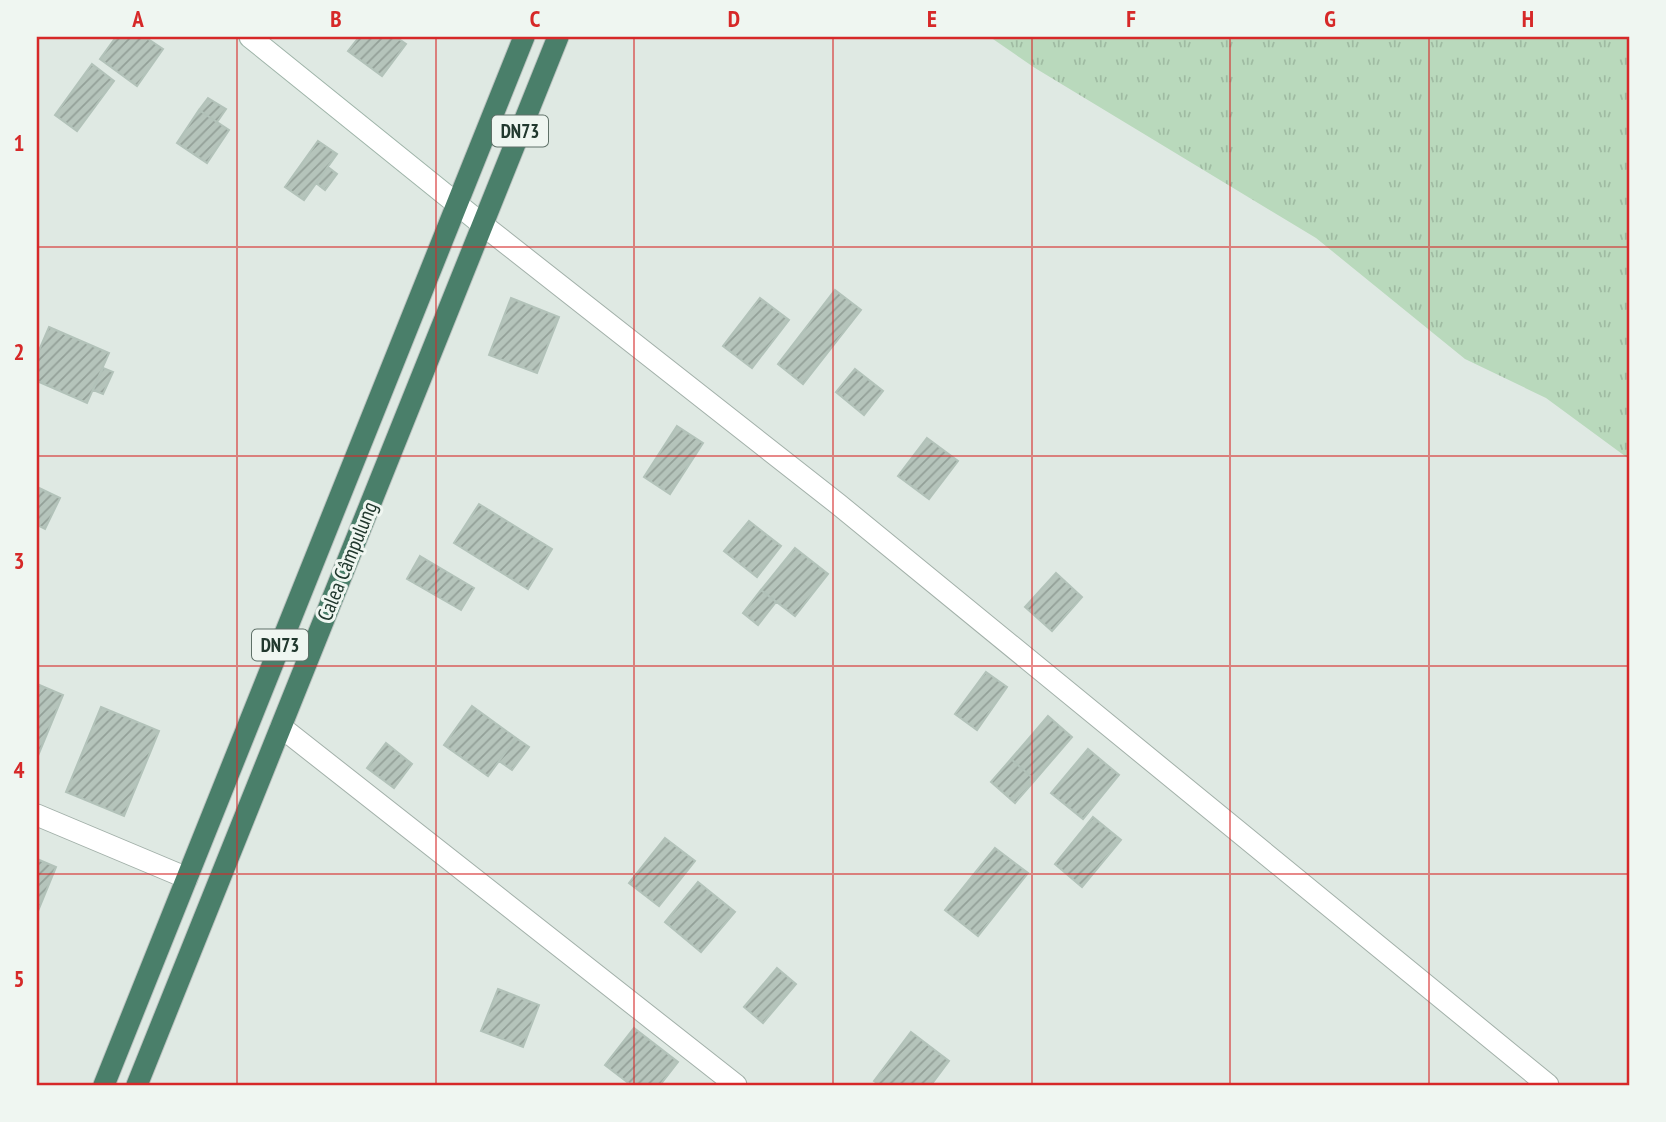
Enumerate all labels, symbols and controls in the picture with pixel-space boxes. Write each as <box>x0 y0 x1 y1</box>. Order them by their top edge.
text: A <box>131 4 144 33</box>
text: B <box>330 4 342 33</box>
text: C <box>530 4 541 33</box>
text: D <box>728 4 740 33</box>
text: E <box>927 4 937 33</box>
text: F <box>1126 4 1136 33</box>
text: G <box>1324 4 1336 33</box>
text: H <box>1522 4 1534 33</box>
road number: DN73 <box>492 116 548 146</box>
text: 1 <box>14 128 25 157</box>
text: 2 <box>14 337 25 366</box>
street label: Calea Câmpulung <box>311 497 383 625</box>
text: 3 <box>14 546 25 575</box>
road number: DN73 <box>252 630 308 660</box>
text: 4 <box>14 755 25 784</box>
text: 5 <box>14 964 25 993</box>

